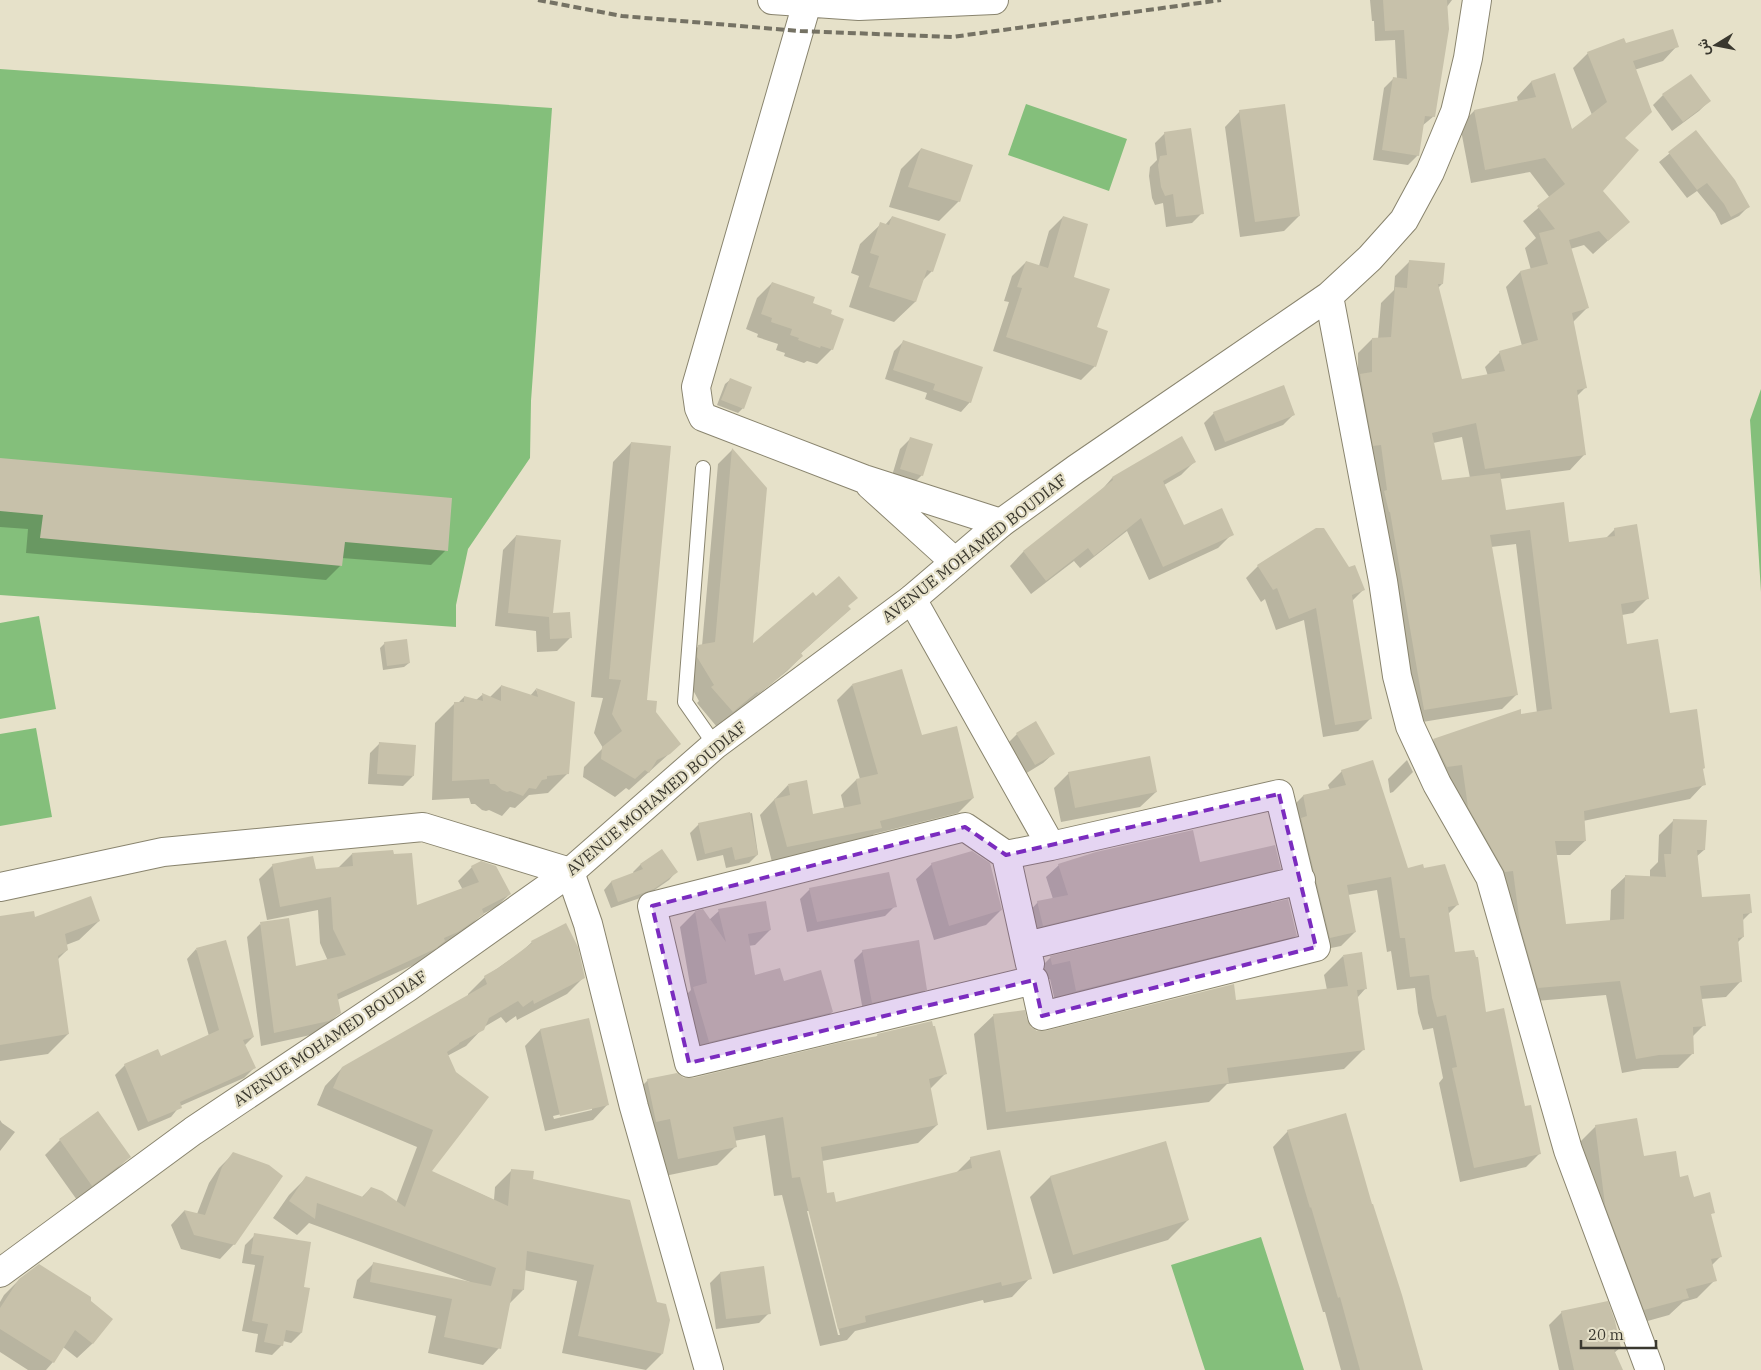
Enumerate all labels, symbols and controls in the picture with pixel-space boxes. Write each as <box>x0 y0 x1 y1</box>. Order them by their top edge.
north arrow <box>1691 20 1741 70</box>
text: ش <box>1693 37 1714 57</box>
street label: AVENUE MOHAMED BOUDIAF <box>878 470 1070 626</box>
street label: AVENUE MOHAMED BOUDIAF <box>562 717 750 879</box>
street label: AVENUE MOHAMED BOUDIAF <box>229 966 431 1110</box>
scale bar <box>1581 1318 1656 1350</box>
text: 20 m <box>1588 1325 1624 1344</box>

